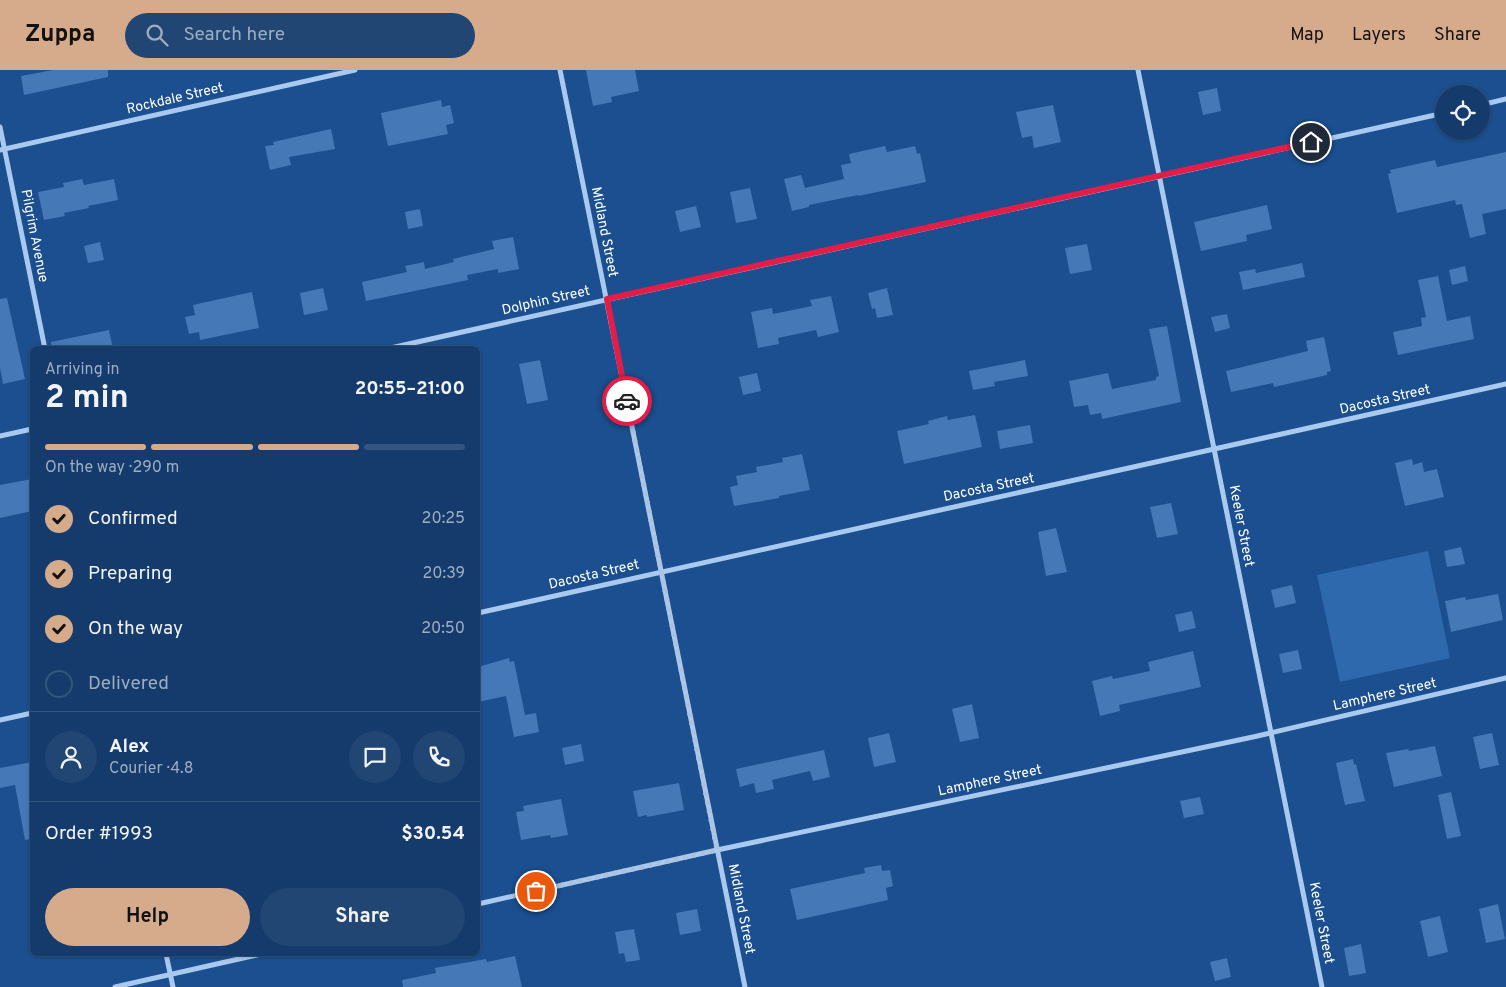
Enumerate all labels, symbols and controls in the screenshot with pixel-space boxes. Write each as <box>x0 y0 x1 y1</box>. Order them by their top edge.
search box <box>125 13 475 58</box>
text: Zuppa <box>25 20 95 50</box>
icon: search <box>143 21 171 49</box>
text: Search here <box>183 23 285 47</box>
text: Map <box>1290 24 1324 47</box>
text: Layers <box>1352 24 1406 47</box>
text: Share <box>1434 24 1481 47</box>
street label: Rockdale Street <box>125 80 225 118</box>
map controls <box>1435 85 1490 140</box>
button: locate <box>1435 85 1490 140</box>
pin <box>1290 121 1332 163</box>
icon: home <box>1297 128 1325 156</box>
street label: Midland Street <box>587 185 621 279</box>
street label: Pilgrim Avenue <box>17 188 51 284</box>
street label: Dolphin Street <box>500 283 592 319</box>
text: Arriving in <box>45 360 120 380</box>
courier <box>602 376 652 426</box>
text: 20:55–21:00 <box>355 377 465 401</box>
text: 2 min <box>45 379 129 419</box>
street label: Dacosta Street <box>1338 381 1432 419</box>
icon: car <box>613 387 641 415</box>
text: On the way · 290 m <box>45 458 179 478</box>
street label: Dacosta Street <box>942 470 1036 506</box>
street label: Keeler Street <box>1225 484 1257 568</box>
icon: check <box>45 505 73 533</box>
text: Confirmed <box>88 507 178 531</box>
text: 20:25 <box>422 509 465 529</box>
street label: Dacosta Street <box>547 556 641 594</box>
icon: check <box>45 560 73 588</box>
text: Preparing <box>88 562 172 586</box>
text: 20:39 <box>422 564 465 584</box>
icon: check <box>45 615 73 643</box>
text: On the way <box>88 617 183 641</box>
text: 20:50 <box>421 619 465 639</box>
text: Delivered <box>88 672 169 696</box>
street label: Lamphere Street <box>1332 675 1438 715</box>
button: person <box>45 731 97 783</box>
button: chat <box>349 731 401 783</box>
button: phone <box>413 731 465 783</box>
text: Alex <box>109 735 149 759</box>
text: Courier · 4.8 <box>109 759 193 779</box>
street label: Lamphere Street <box>937 762 1043 800</box>
text: Order #1993 <box>45 822 153 846</box>
text: $30.54 <box>401 822 465 846</box>
street label: Midland Street <box>724 862 758 956</box>
pin <box>515 870 557 912</box>
icon: bag <box>522 877 550 905</box>
street label: Keeler Street <box>1305 881 1337 965</box>
button: Help <box>45 888 250 946</box>
button: Share <box>260 888 465 946</box>

